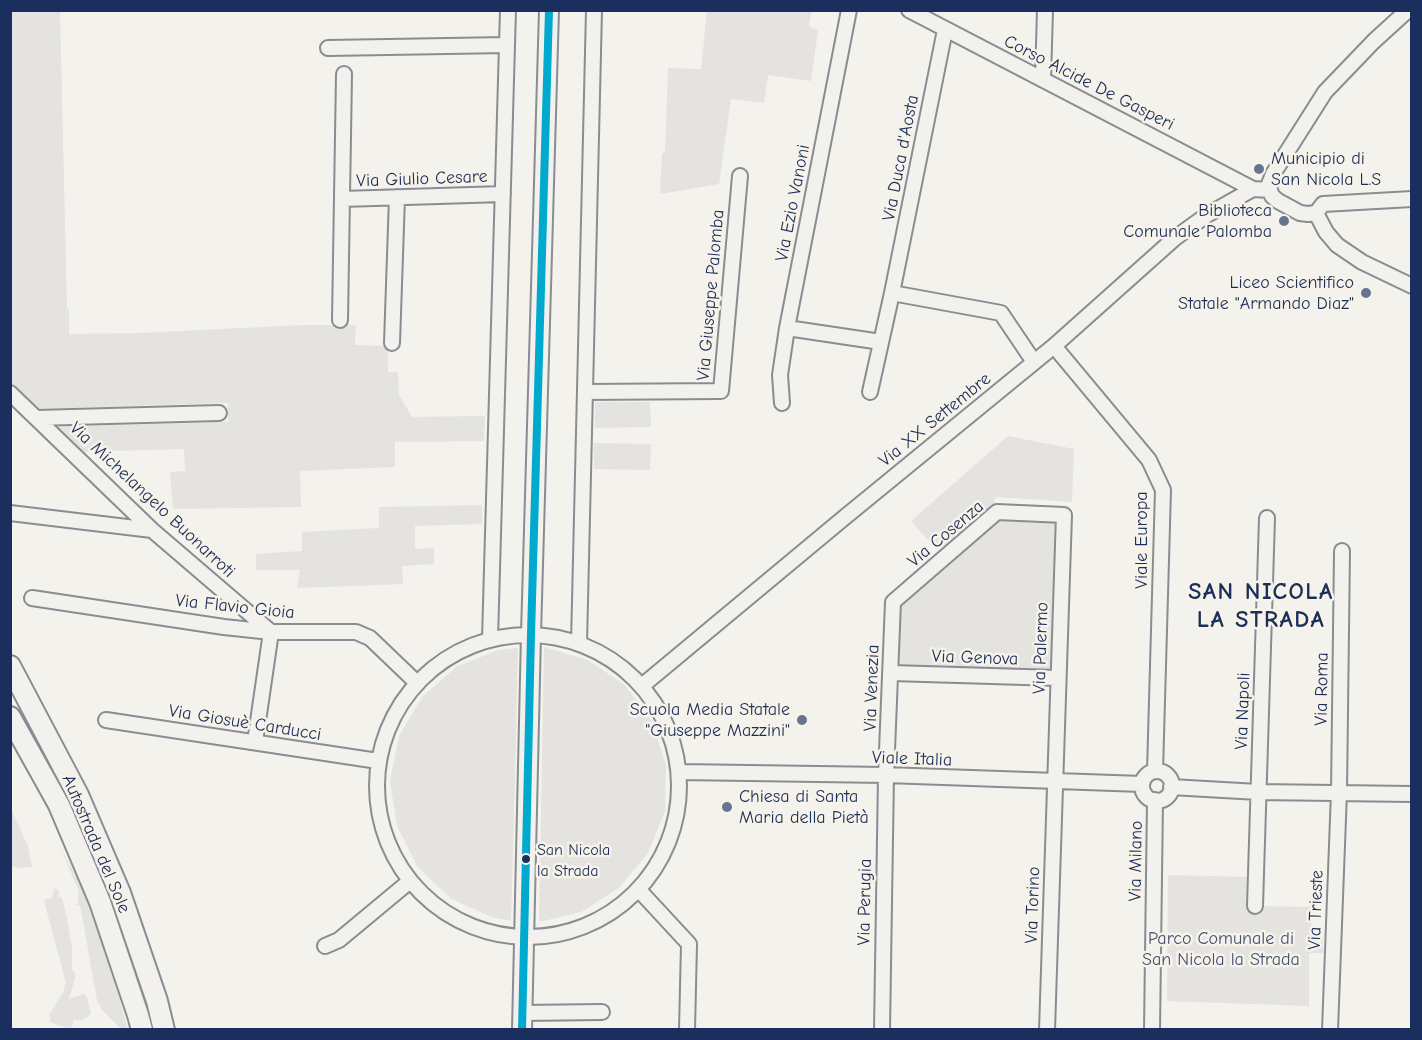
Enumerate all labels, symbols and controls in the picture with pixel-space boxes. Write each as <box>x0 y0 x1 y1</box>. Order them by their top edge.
street label: Corso Alcide De Gasperi <box>1000 31 1178 135</box>
street label: Via Duca d'Aosta <box>878 93 924 223</box>
street label: Via Ezio Vanoni <box>771 143 815 263</box>
place label: Municipio di San Nicola L.S <box>1271 148 1381 190</box>
marker: Municipio di San Nicola L.S <box>1252 162 1266 176</box>
street label: Via Giulio Cesare <box>356 166 488 192</box>
place label: Biblioteca Comunale Palomba <box>1123 200 1272 242</box>
street label: Via Giuseppe Palomba <box>693 209 729 381</box>
marker: Biblioteca Comunale Palomba <box>1277 214 1291 228</box>
place label: Liceo Scientifico Statale "Armando Diaz" <box>1178 272 1354 314</box>
marker: Liceo Scientifico Statale "Armando Diaz" <box>1359 286 1373 300</box>
street label: Via XX Settembre <box>875 368 995 472</box>
street label: Via Michelangelo Buonarroti <box>65 418 239 582</box>
street label: Viale Europa <box>1131 491 1153 589</box>
street label: Via Cosenza <box>904 496 988 572</box>
district label: SAN NICOLA LA STRADA <box>1188 578 1334 634</box>
street label: Via Flavio Gioia <box>174 590 296 624</box>
street label: Via Palermo <box>1029 602 1053 694</box>
street label: Via Venezia <box>860 644 884 732</box>
street label: Via Genova <box>931 646 1019 670</box>
street label: Via Roma <box>1311 652 1333 726</box>
street label: Via Napoli <box>1231 672 1255 750</box>
place label: Scuola Media Statale "Giuseppe Mazzini" <box>630 699 790 742</box>
street label: Via Giosuè Carducci <box>167 700 323 746</box>
marker: Scuola Media Statale "Giuseppe Mazzini" <box>795 713 809 727</box>
street label: Viale Italia <box>872 747 952 771</box>
street label: Autostrada del Sole <box>57 772 135 916</box>
place label: Chiesa di Santa Maria della Pietà <box>739 786 869 828</box>
marker: Chiesa di Santa Maria della Pietà <box>720 800 734 814</box>
street label: Via Milano <box>1124 820 1148 902</box>
place label: San Nicola la Strada <box>537 840 610 878</box>
marker: San Nicola la Strada <box>520 853 532 865</box>
street label: Via Perugia <box>853 859 877 945</box>
street label: Via Torino <box>1021 866 1045 944</box>
street label: Via Trieste <box>1304 870 1328 950</box>
park label: Parco Comunale di San Nicola la Strada <box>1142 928 1300 970</box>

